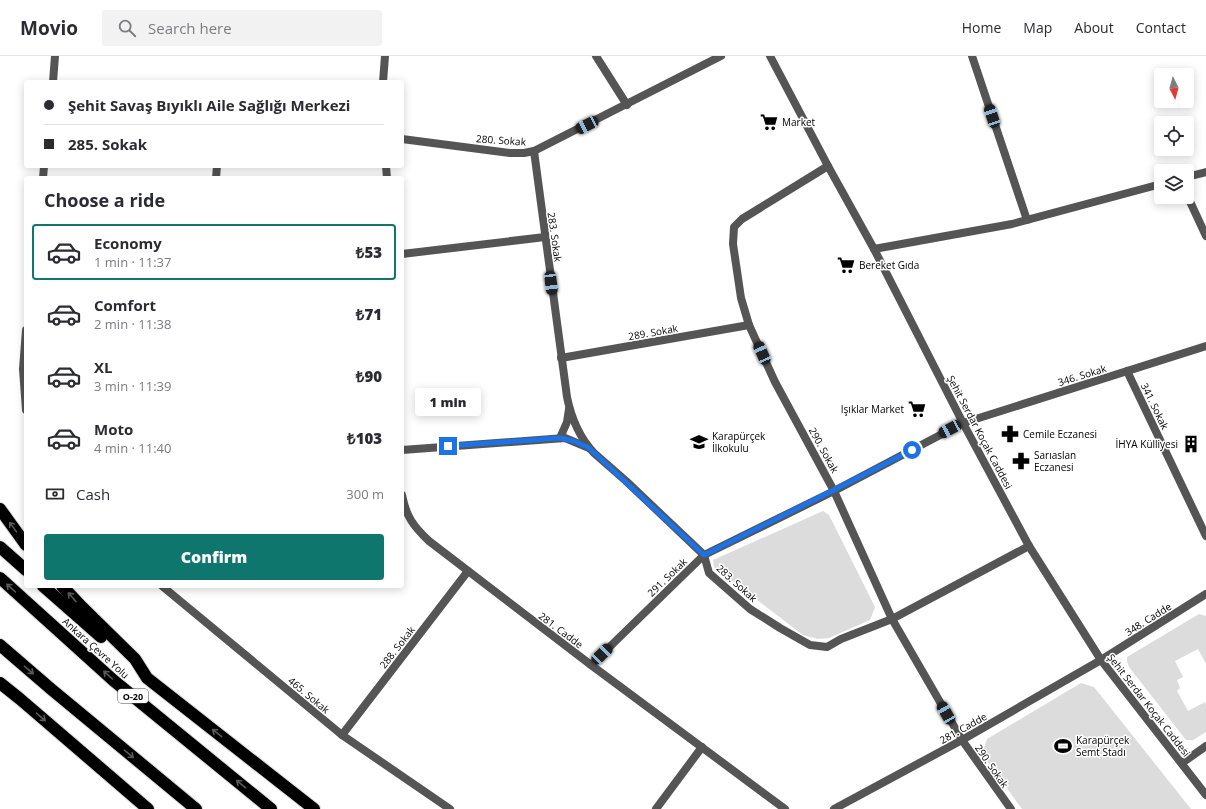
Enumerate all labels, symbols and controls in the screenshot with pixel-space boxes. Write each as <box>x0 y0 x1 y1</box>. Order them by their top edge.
search box <box>102 10 382 46</box>
text: Movio <box>20 15 78 41</box>
icon: search <box>116 17 138 39</box>
text: Search here <box>148 18 232 38</box>
text: Home <box>962 18 1001 37</box>
text: Map <box>1023 18 1052 37</box>
text: About <box>1074 18 1114 37</box>
text: Contact <box>1136 18 1186 37</box>
north arrow <box>1154 68 1194 108</box>
map controls <box>1154 68 1194 204</box>
text: Şehit Savaş Bıyıklı Aile Sağlığı Merkezi <box>68 95 350 115</box>
car <box>983 103 1001 129</box>
supermarket icon: Market <box>759 112 779 132</box>
car <box>574 114 600 136</box>
place label: Market <box>782 115 816 129</box>
button: locate <box>1154 116 1194 156</box>
street label: 280. Sokak <box>476 131 527 149</box>
text: 285. Sokak <box>68 134 147 154</box>
button: layers <box>1154 164 1194 204</box>
text: Choose a ride <box>44 188 165 212</box>
street label: 283. Sokak <box>545 211 566 263</box>
text: Economy <box>94 233 162 253</box>
icon: car <box>46 234 82 270</box>
text: ₺53 <box>356 242 382 262</box>
text: 1 min · 11:37 <box>94 253 171 271</box>
supermarket icon: Bereket Gıda <box>836 255 856 275</box>
place label: Bereket Gıda <box>859 258 919 272</box>
car <box>544 270 558 296</box>
text: Comfort <box>94 295 156 315</box>
icon: car <box>46 296 82 332</box>
text: ₺71 <box>356 304 382 324</box>
text: 2 min · 11:38 <box>94 315 171 333</box>
street label: 289. Sokak <box>627 321 680 343</box>
car <box>752 340 772 366</box>
text: XL <box>94 357 112 377</box>
icon: car <box>46 358 82 394</box>
street label: 346. Sokak <box>1056 361 1109 389</box>
text: ₺90 <box>356 366 382 386</box>
street label: Şehit Serdar Koçak Caddesi <box>944 373 1016 491</box>
text: 3 min · 11:39 <box>94 377 171 395</box>
street label: 341. Sokak <box>1138 380 1173 432</box>
callout: 1 min <box>415 388 481 416</box>
text: 1 min <box>430 393 466 411</box>
supermarket icon: Işıklar Market <box>907 399 927 419</box>
place label: Işıklar Market <box>841 402 904 416</box>
car <box>937 418 963 440</box>
text: Moto <box>94 419 133 439</box>
icon: car <box>46 420 82 456</box>
pharmacy icon: Cemile Eczanesi <box>1000 424 1020 444</box>
street label: 290. Sokak <box>806 425 843 476</box>
place label: Cemile Eczanesi <box>1023 427 1097 441</box>
text: ₺103 <box>347 428 382 448</box>
place label: Karapürçek İlkokulu <box>712 429 766 455</box>
school or university icon: Karapürçek İlkokulu <box>689 432 709 452</box>
building icon: İHYA Külliyesi <box>1181 434 1201 454</box>
route end <box>439 437 457 455</box>
place label: İHYA Külliyesi <box>1116 437 1178 451</box>
text: 4 min · 11:40 <box>94 439 171 457</box>
route start <box>903 441 921 459</box>
place label: Sarıaslan Eczanesi <box>1034 448 1076 474</box>
pharmacy icon: Sarıaslan Eczanesi <box>1011 451 1031 471</box>
icon: cash <box>44 483 66 505</box>
text: Cash <box>76 484 110 504</box>
text: 300 m <box>346 485 384 503</box>
one-way arrow <box>9 522 17 533</box>
button: Confirm <box>44 534 384 580</box>
street label: 291. Sokak <box>644 554 690 599</box>
street label: 283. Sokak <box>714 561 761 605</box>
one-way arrow <box>6 583 16 593</box>
one-way arrow <box>67 592 77 602</box>
street label: 348. Cadde <box>1122 599 1174 639</box>
street label: 281. Cadde <box>536 609 586 651</box>
street label: Ankara Çevre Yolu <box>60 614 132 682</box>
street label: 288. Sokak <box>376 622 418 671</box>
car <box>589 641 615 667</box>
street label: Şehit Serdar Koçak Caddesi <box>1104 651 1194 759</box>
one-way arrow <box>24 666 35 675</box>
one-way arrow <box>103 670 113 680</box>
street label: 465. Sokak <box>285 674 333 717</box>
road number: O-20 <box>118 689 148 703</box>
car <box>935 700 957 726</box>
street label: 281. Cadde <box>937 709 990 747</box>
one-way arrow <box>36 712 46 721</box>
one-way arrow <box>212 729 223 737</box>
place label: Karapürçek Semt Stadı <box>1076 733 1130 759</box>
sports icon: Karapürçek Semt Stadı <box>1053 736 1073 756</box>
street label: 290. Sokak <box>972 742 1012 791</box>
one-way arrow <box>124 749 135 758</box>
one-way arrow <box>235 780 246 789</box>

